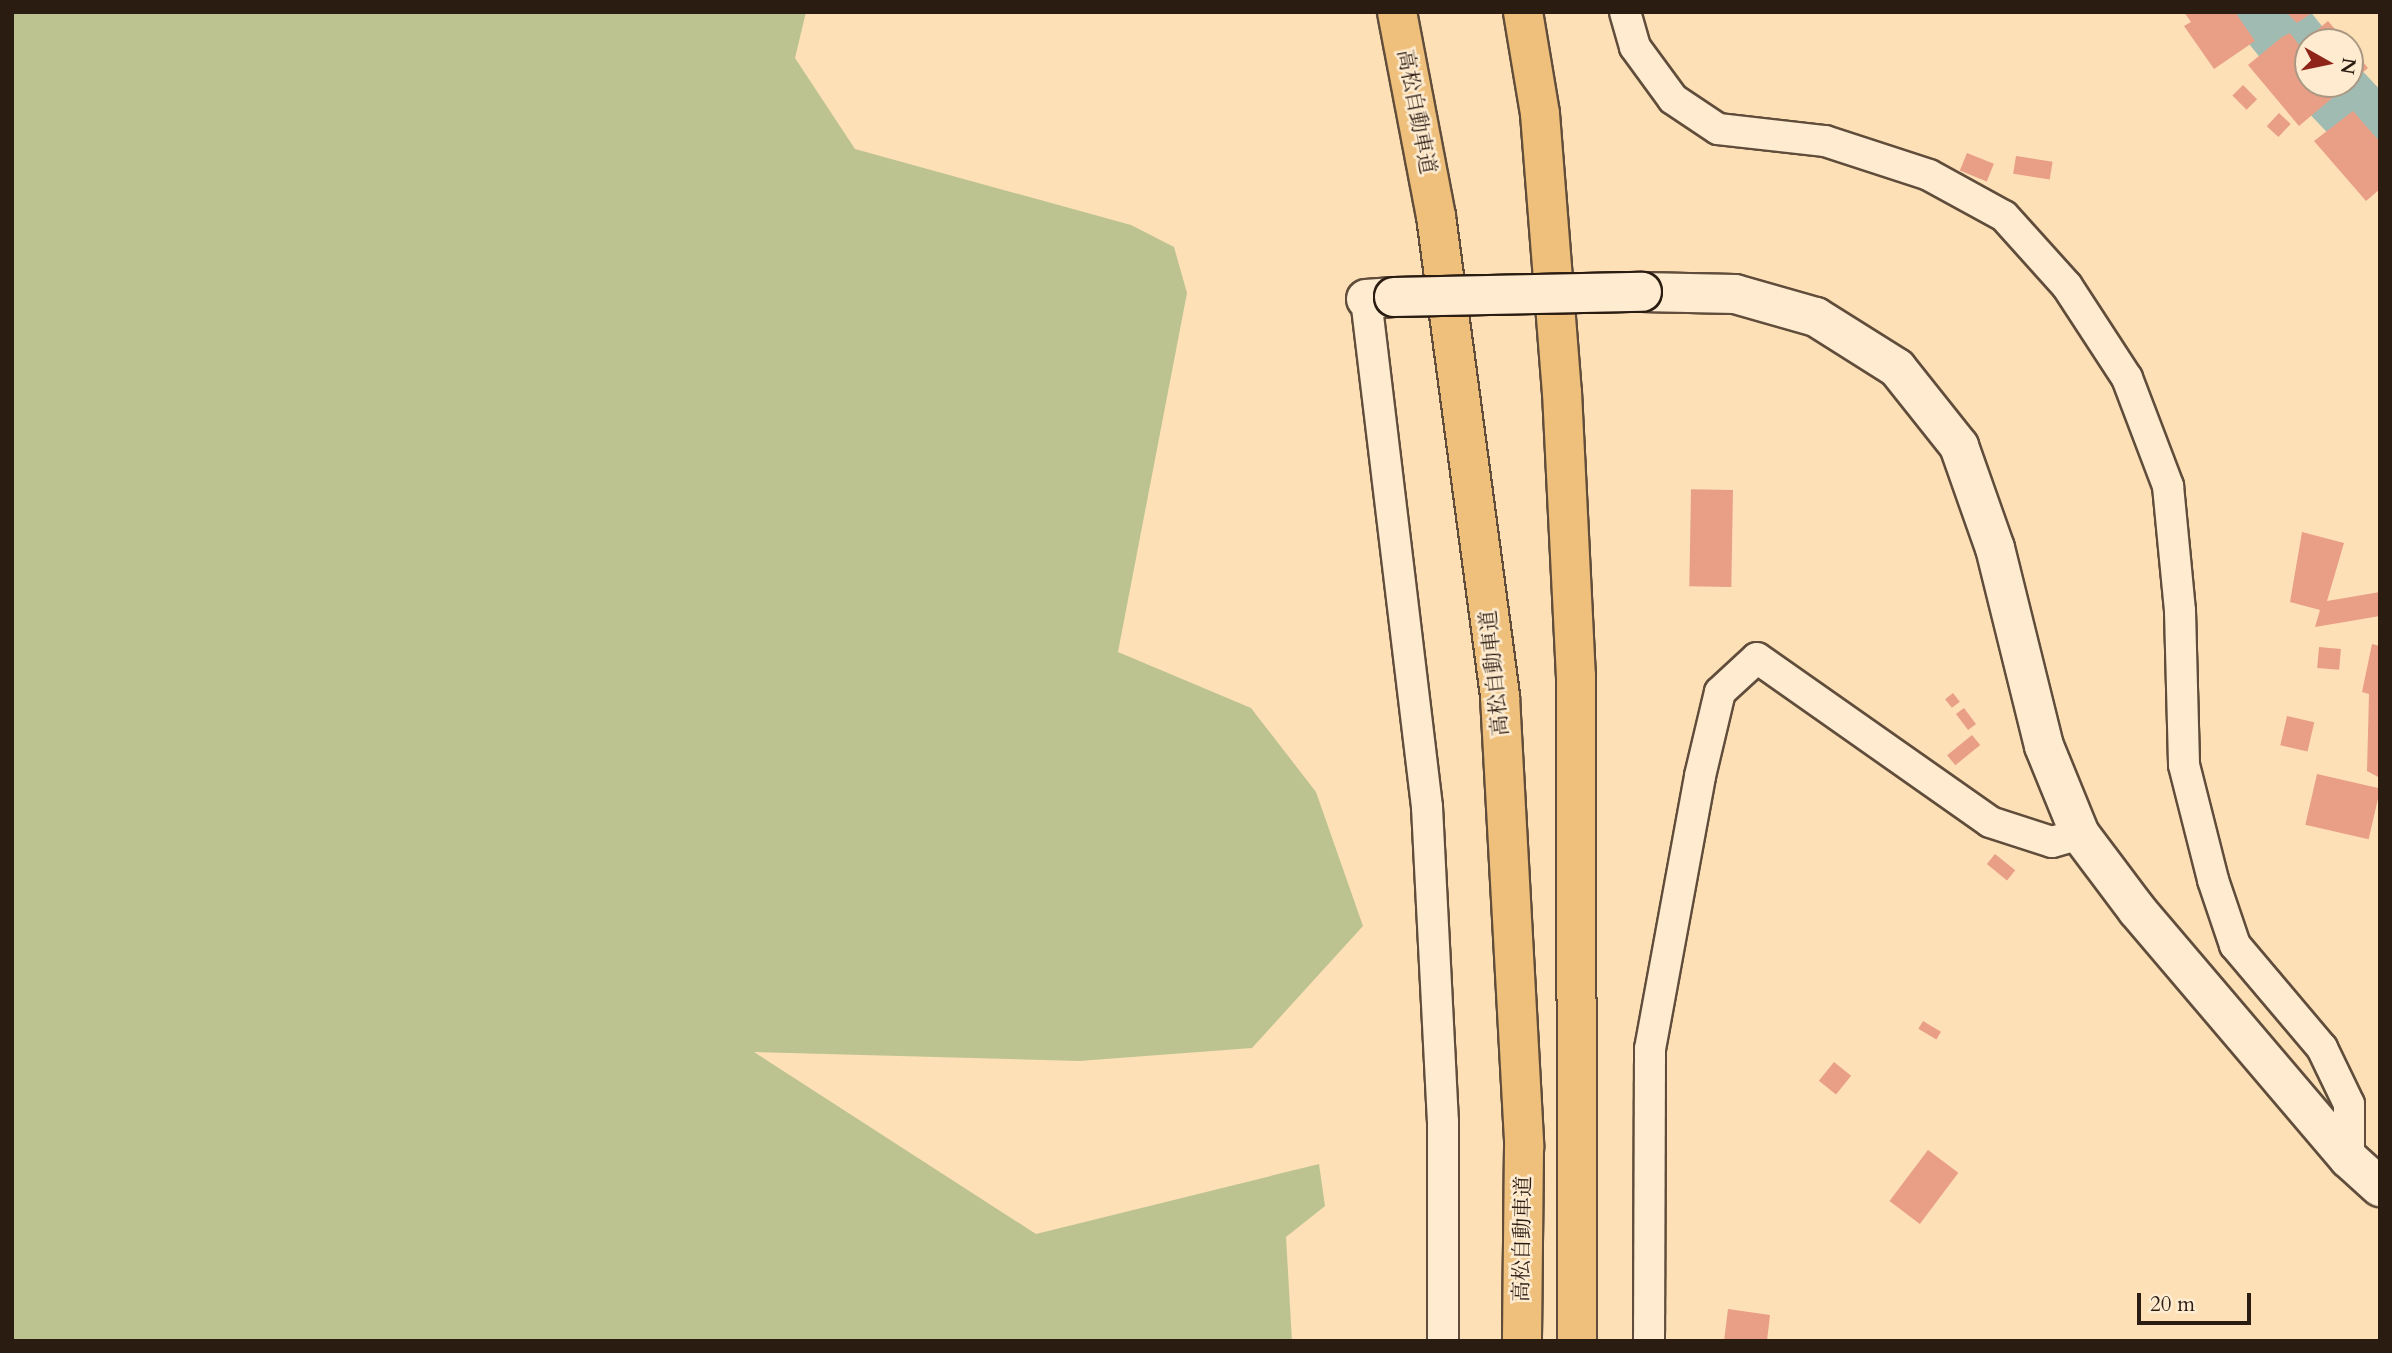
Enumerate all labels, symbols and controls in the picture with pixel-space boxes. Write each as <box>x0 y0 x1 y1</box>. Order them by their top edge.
north arrow <box>2294 28 2364 98</box>
street label: 高松自動車道 <box>1392 48 1440 176</box>
text: N <box>2334 56 2362 76</box>
street label: 高松自動車道 <box>1476 609 1514 737</box>
street label: 高松自動車道 <box>1509 1176 1537 1302</box>
scale bar <box>2140 1280 2254 1324</box>
text: 20 m <box>2150 1290 2195 1319</box>

